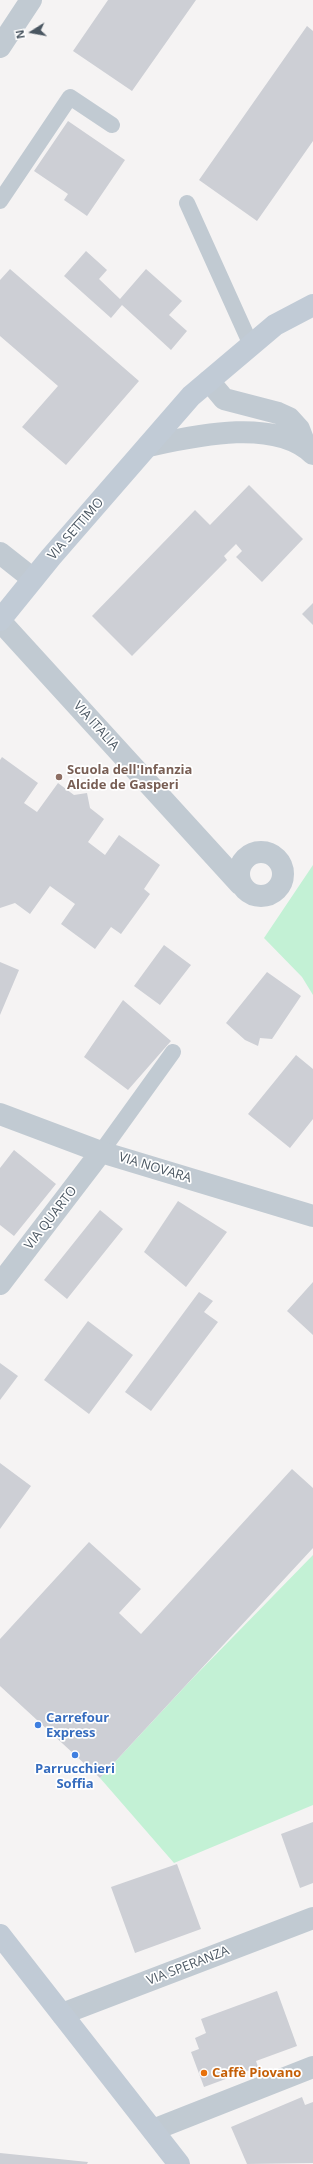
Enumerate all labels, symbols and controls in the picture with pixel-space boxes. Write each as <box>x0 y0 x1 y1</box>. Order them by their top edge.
north arrow <box>12 12 52 52</box>
text: N <box>12 29 28 40</box>
street label: VIA SETTIMO <box>45 495 107 563</box>
street label: VIA ITALIA <box>70 698 122 754</box>
place label: Scuola dell'Infanzia Alcide de Gasperi <box>67 762 192 793</box>
marker: Scuola dell'Infanzia Alcide de Gasperi <box>54 772 64 782</box>
street label: VIA NOVARA <box>117 1150 193 1186</box>
street label: VIA QUARTO <box>21 1183 81 1253</box>
place label: Carrefour Express <box>46 1710 109 1741</box>
marker: Carrefour Express <box>33 1720 43 1730</box>
marker: Parrucchieri Soffia <box>70 1750 80 1760</box>
place label: Parrucchieri Soffia <box>35 1761 115 1792</box>
street label: VIA SPERANZA <box>145 1943 231 1989</box>
place label: Caffè Piovano <box>212 2065 301 2081</box>
marker: Caffè Piovano <box>199 2068 209 2078</box>

